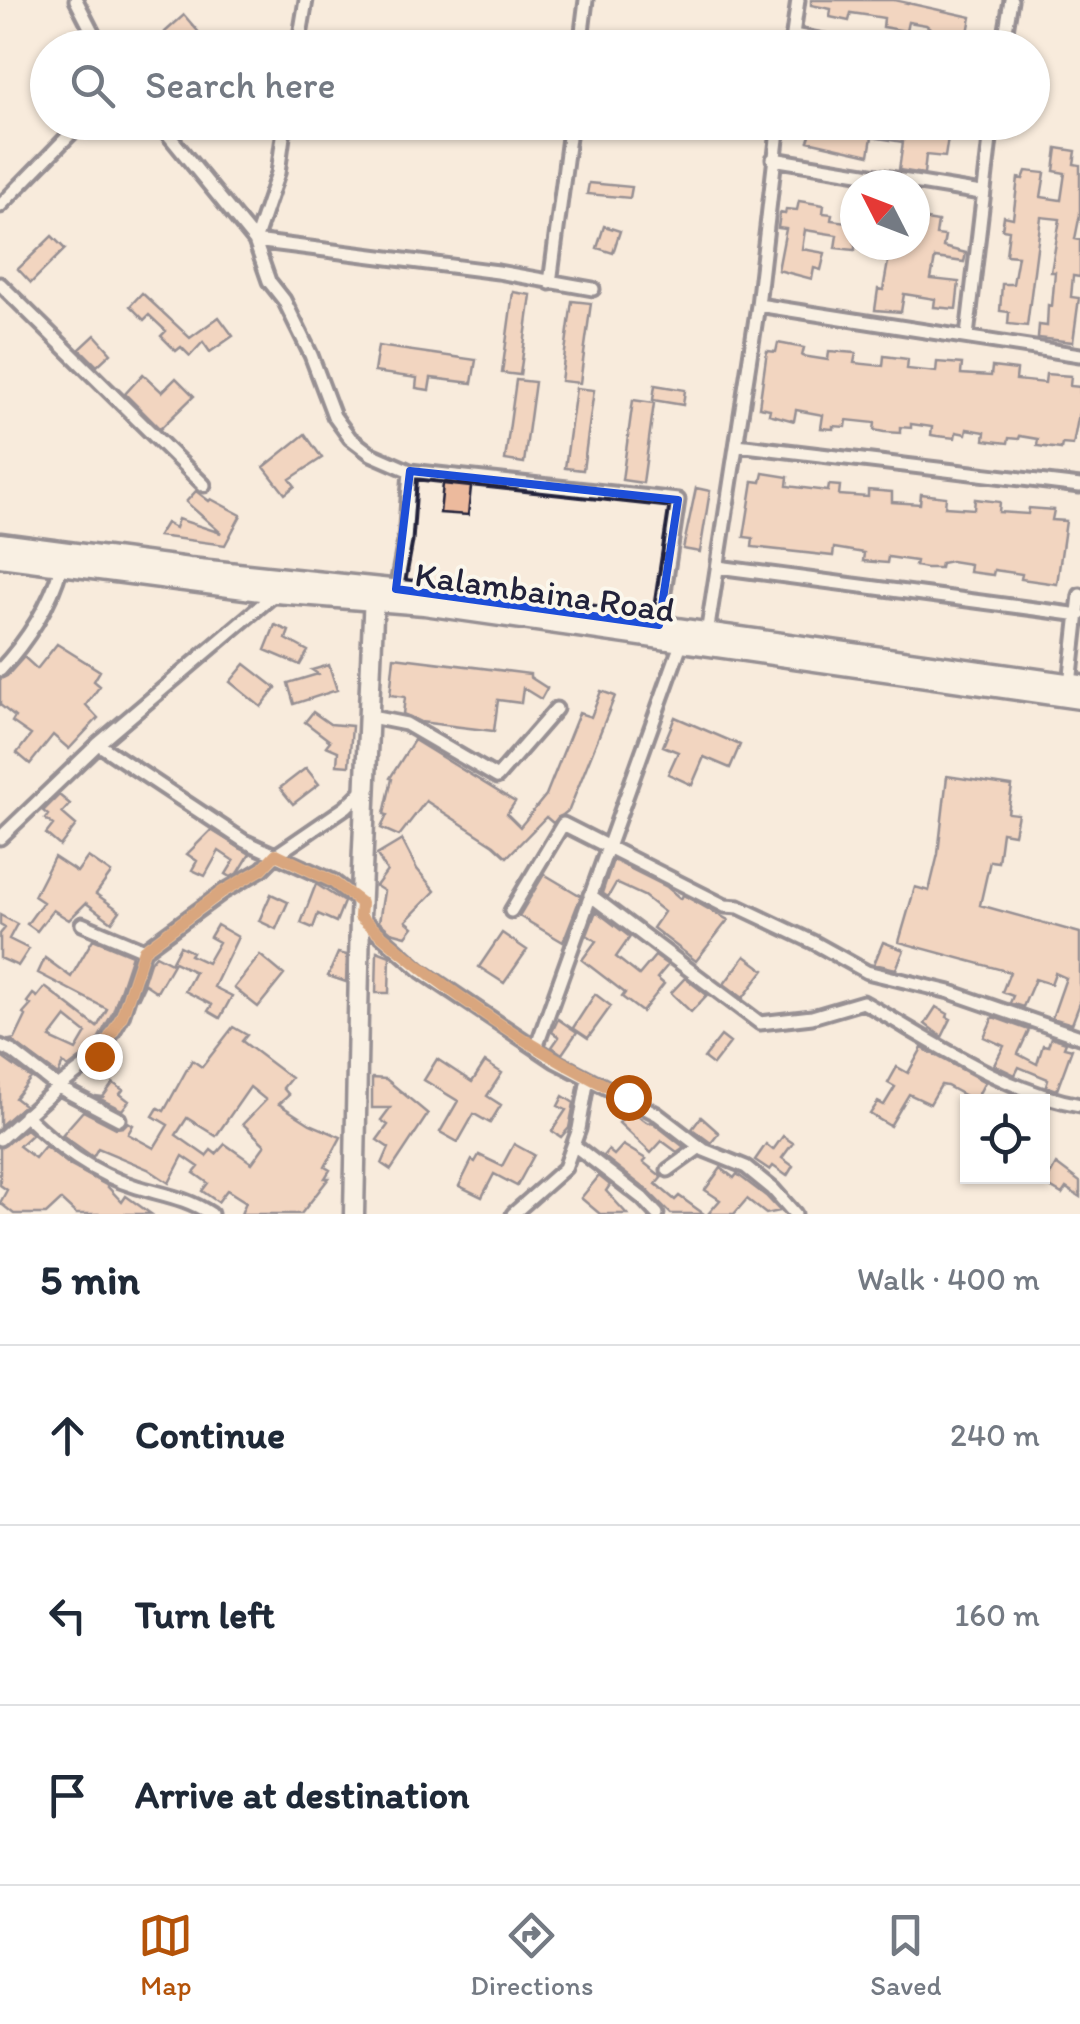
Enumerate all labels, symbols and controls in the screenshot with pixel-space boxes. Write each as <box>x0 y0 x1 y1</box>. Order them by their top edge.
search box <box>30 30 1050 140</box>
icon: search <box>65 58 120 113</box>
text: Search here <box>145 62 336 108</box>
north arrow <box>840 170 930 260</box>
street label: Kalambaina Road <box>412 553 678 631</box>
route end <box>77 1034 123 1080</box>
route start <box>606 1075 652 1121</box>
map controls <box>960 1094 1050 1184</box>
button: locate <box>960 1094 1050 1184</box>
text: 5 min <box>40 1254 140 1305</box>
text: Walk · 400 m <box>857 1260 1040 1298</box>
icon: ahead <box>40 1408 95 1463</box>
text: Continue <box>135 1412 285 1458</box>
text: 240 m <box>950 1416 1040 1454</box>
icon: left <box>40 1588 95 1643</box>
text: Turn left <box>135 1592 275 1638</box>
text: 160 m <box>954 1596 1040 1634</box>
icon: arrive <box>40 1768 95 1823</box>
text: Arrive at destination <box>135 1772 470 1818</box>
tab: Map <box>138 1908 193 2002</box>
tab: Directions <box>470 1908 593 2002</box>
tab: Saved <box>870 1908 942 2002</box>

